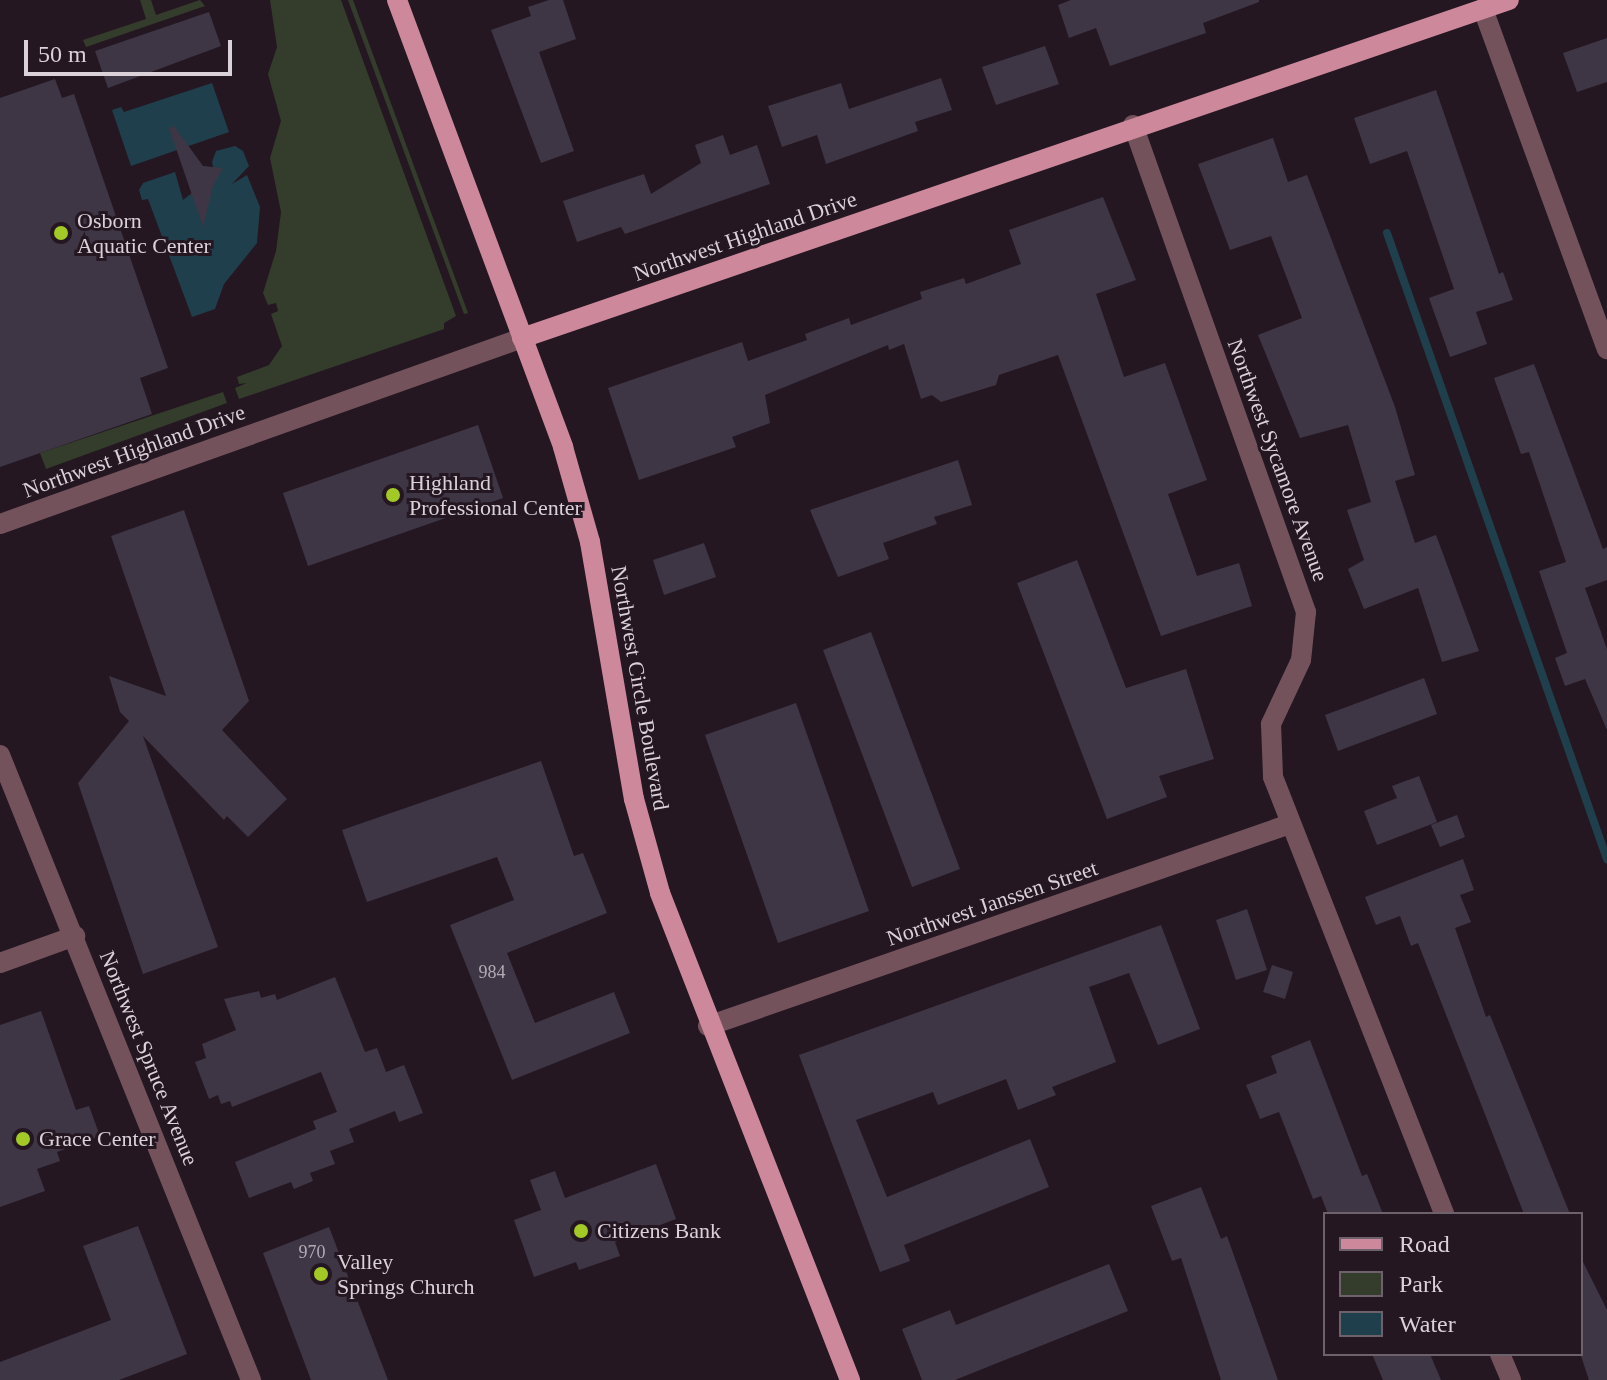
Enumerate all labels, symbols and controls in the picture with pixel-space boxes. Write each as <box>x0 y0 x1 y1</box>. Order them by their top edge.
scale bar <box>28 24 236 74</box>
text: 50 m <box>38 41 87 67</box>
street label: Northwest Highland Drive <box>630 185 860 287</box>
place label: Osborn Aquatic Center <box>77 207 211 258</box>
marker: Osborn Aquatic Center <box>52 224 70 242</box>
street label: Northwest Sycamore Avenue <box>1222 335 1334 585</box>
street label: Northwest Highland Drive <box>19 398 249 504</box>
place label: Highland Professional Center <box>409 469 582 520</box>
marker: Highland Professional Center <box>384 486 402 504</box>
street label: Northwest Circle Boulevard <box>605 564 675 812</box>
street label: Northwest Janssen Street <box>883 855 1101 951</box>
street label: Northwest Spruce Avenue <box>94 946 204 1170</box>
house number: 984 <box>478 961 506 983</box>
place label: Grace Center <box>39 1126 156 1152</box>
marker: Grace Center <box>14 1130 32 1148</box>
legend <box>1323 1212 1583 1356</box>
place label: Citizens Bank <box>597 1218 721 1244</box>
marker: Citizens Bank <box>572 1222 590 1240</box>
text: Road <box>1399 1231 1450 1257</box>
house number: 970 <box>298 1241 326 1263</box>
place label: Valley Springs Church <box>337 1248 474 1300</box>
marker: Valley Springs Church <box>312 1265 330 1283</box>
text: Park <box>1399 1271 1443 1297</box>
text: Water <box>1399 1311 1456 1337</box>

